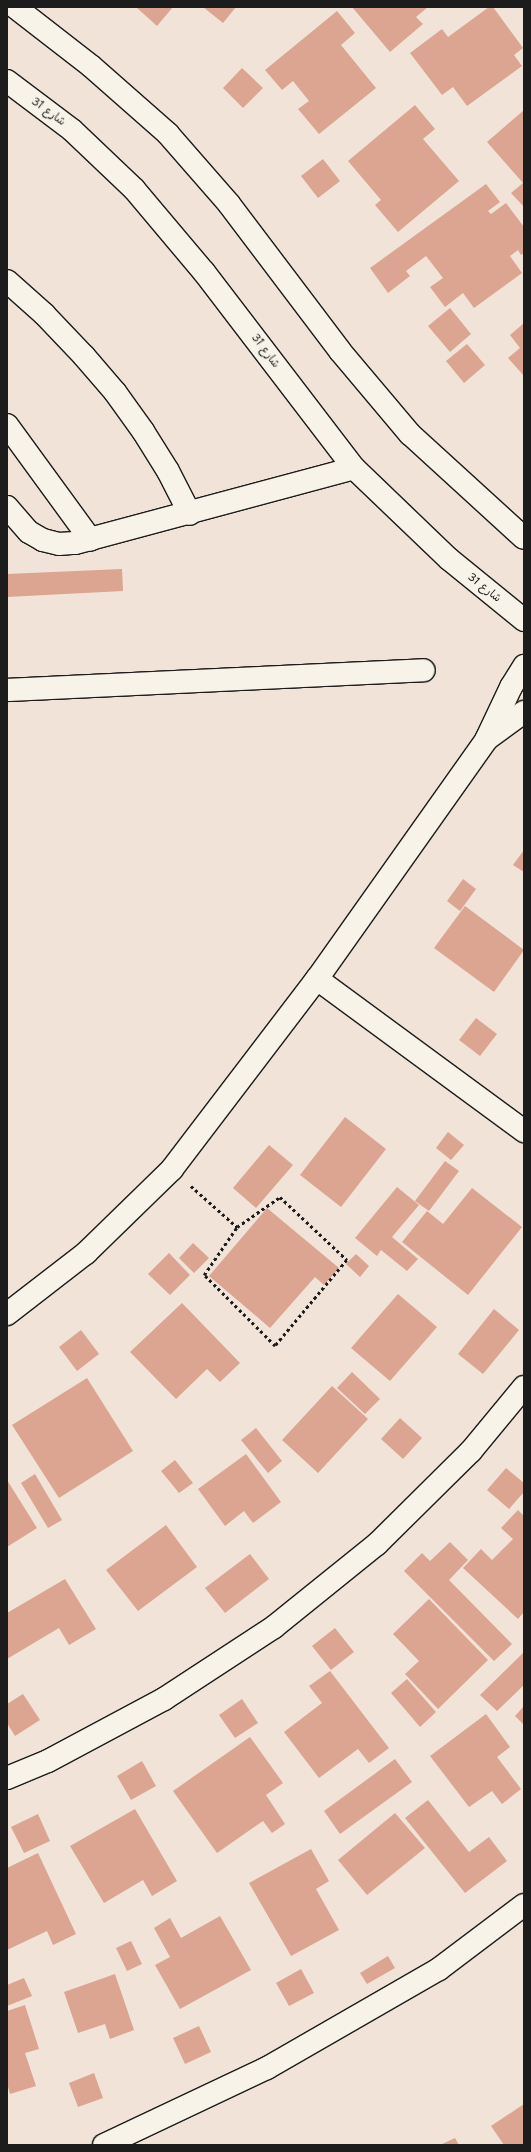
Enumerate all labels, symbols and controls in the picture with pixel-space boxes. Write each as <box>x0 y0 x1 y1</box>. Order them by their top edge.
street label: شارع 31 <box>28 95 68 129</box>
street label: شارع 31 <box>248 331 282 371</box>
street label: شارع 31 <box>465 571 503 605</box>

